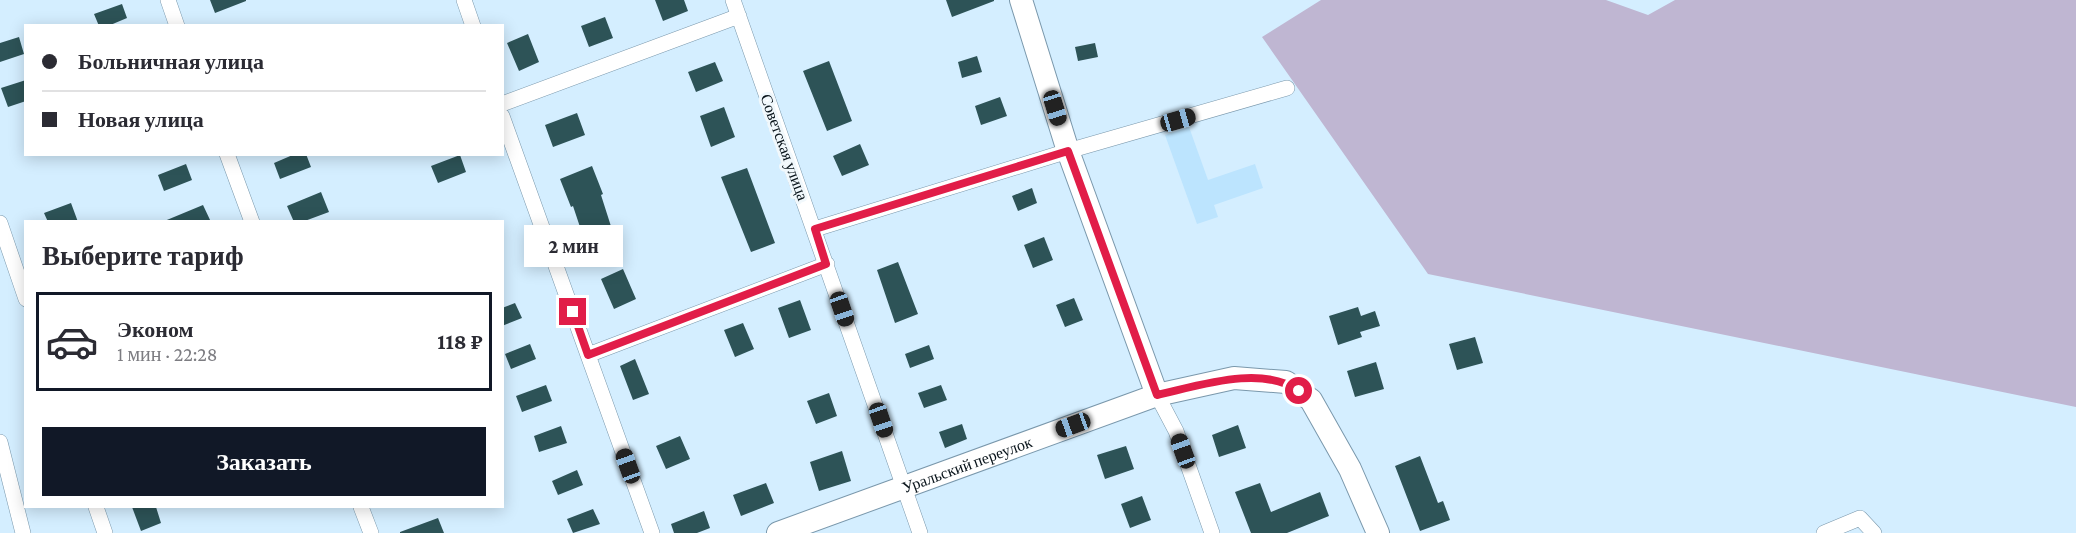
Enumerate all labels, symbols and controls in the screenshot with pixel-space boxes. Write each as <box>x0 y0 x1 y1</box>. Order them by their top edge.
text: Больничная улица <box>78 49 264 74</box>
car <box>1041 88 1069 128</box>
street label: Советская улица <box>756 92 812 203</box>
car <box>1158 106 1198 134</box>
text: Новая улица <box>78 107 204 132</box>
callout: 2 мин <box>524 225 622 267</box>
text: 2 мин <box>548 235 599 257</box>
text: Выберите тариф <box>42 241 244 271</box>
car <box>828 289 856 329</box>
route end <box>559 298 586 325</box>
icon: car <box>45 315 99 369</box>
text: Эконом <box>117 317 194 342</box>
text: 118 ₽ <box>437 329 483 354</box>
text: 1 мин · 22:28 <box>117 343 218 365</box>
route start <box>1285 377 1312 404</box>
car <box>867 400 895 440</box>
car <box>1053 410 1093 440</box>
button: Заказать <box>42 427 486 496</box>
car <box>1168 431 1198 471</box>
street label: Уральский переулок <box>900 433 1034 496</box>
car <box>613 446 643 486</box>

